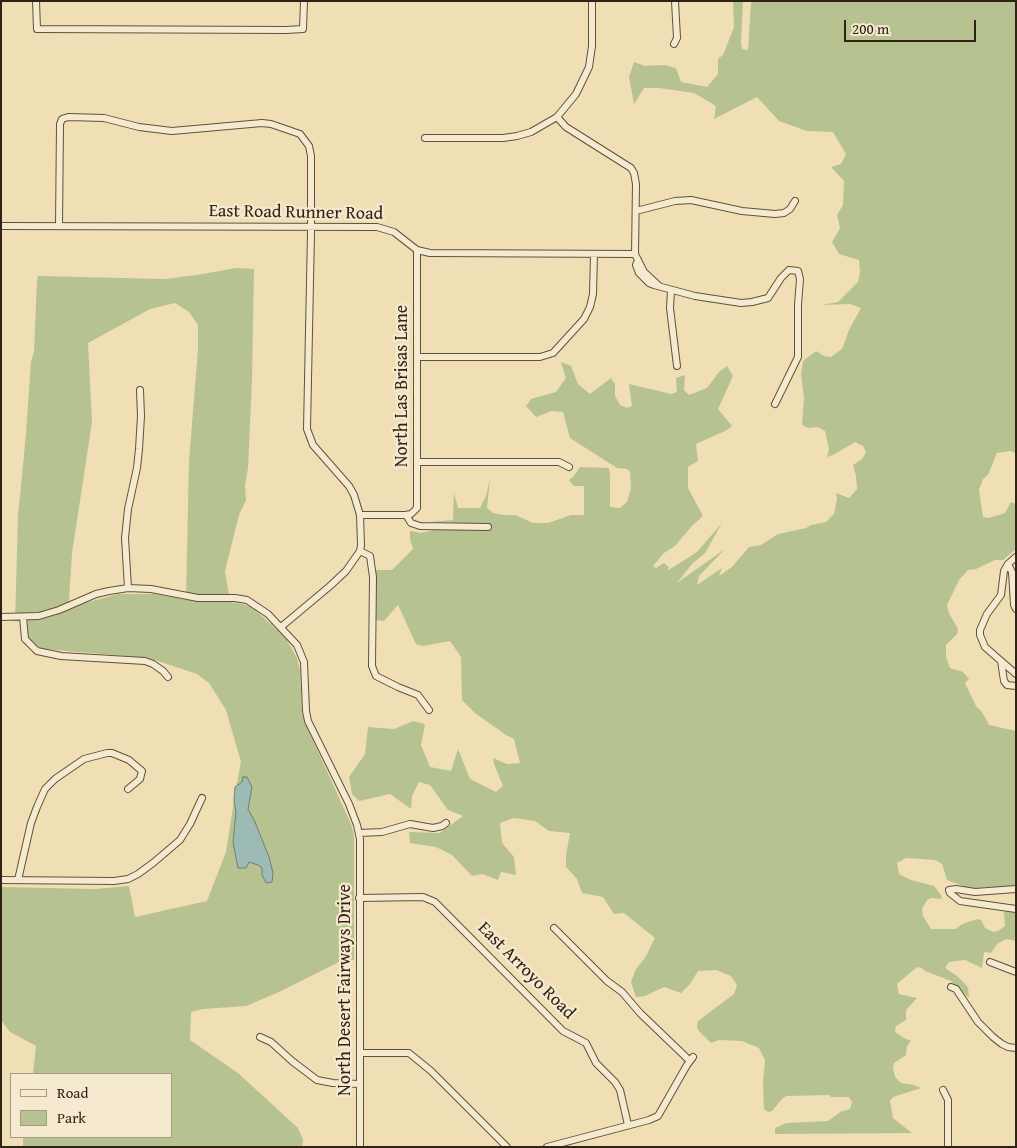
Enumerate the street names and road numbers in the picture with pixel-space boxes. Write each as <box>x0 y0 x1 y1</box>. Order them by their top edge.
street label: East Road Runner Road <box>209 201 383 225</box>
street label: North Las Brisas Lane <box>391 305 413 467</box>
street label: North Desert Fairways Drive <box>334 884 356 1096</box>
street label: East Arroyo Road <box>473 918 579 1024</box>

